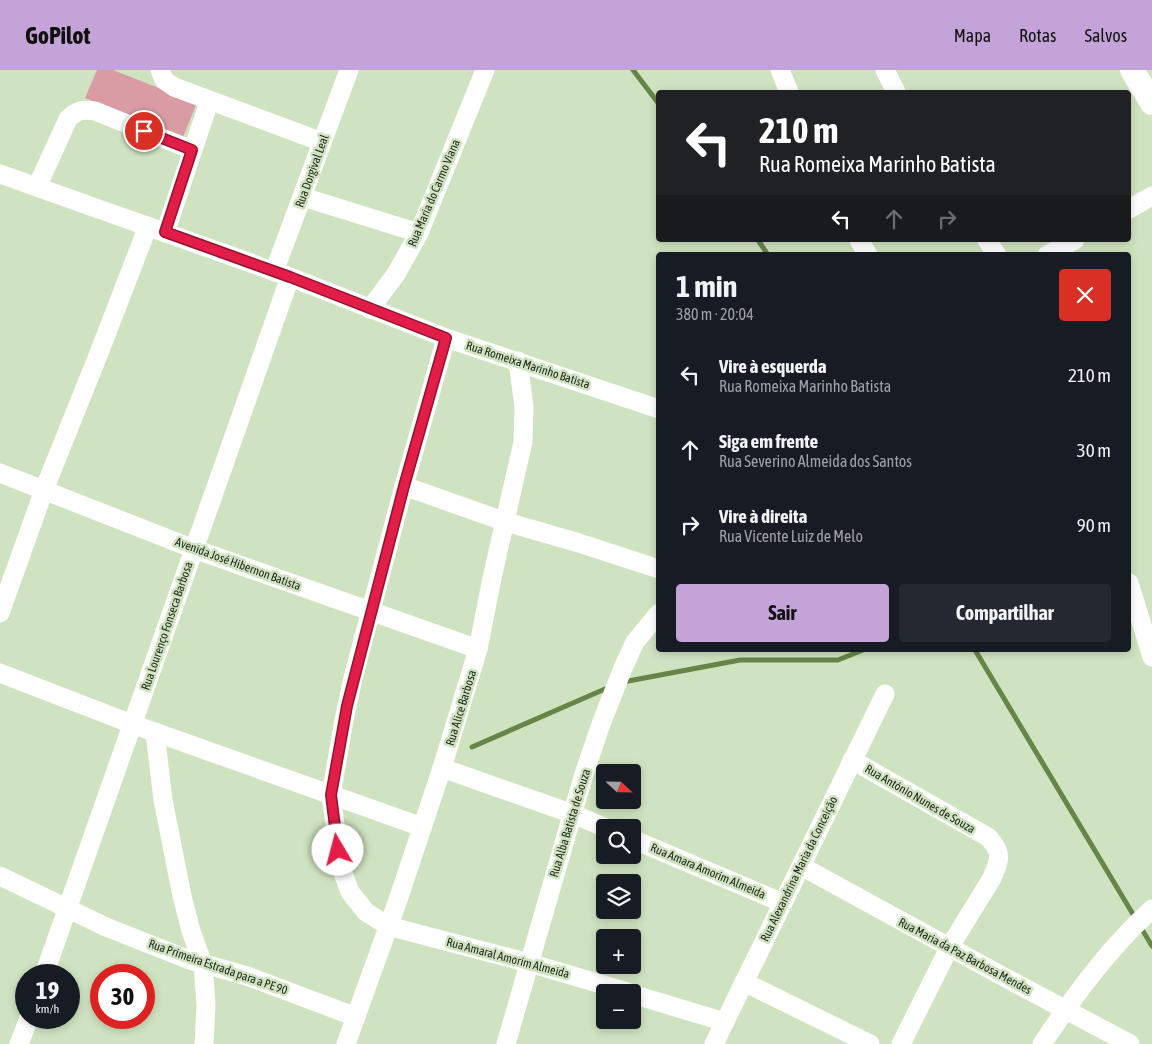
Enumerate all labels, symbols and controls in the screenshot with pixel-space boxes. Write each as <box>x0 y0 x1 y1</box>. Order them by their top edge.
text: GoPilot <box>25 22 90 49</box>
text: Mapa <box>954 25 991 46</box>
text: Rotas <box>1019 25 1056 46</box>
text: Salvos <box>1084 25 1127 46</box>
pin <box>123 110 165 152</box>
icon: left <box>676 110 741 175</box>
text: 210 m <box>759 110 838 150</box>
icon: arrive <box>130 117 158 145</box>
street label: Rua Dorgival Leal <box>292 132 332 209</box>
street label: Rua Maria do Carmo Viana <box>405 137 463 249</box>
text: Rua Romeixa Marinho Batista <box>759 151 996 177</box>
icon: left <box>827 205 855 233</box>
icon: ahead <box>880 205 908 233</box>
icon: right <box>933 205 961 233</box>
text: 1 min <box>676 269 737 303</box>
button: close <box>1059 269 1111 321</box>
text: 380 m · 20:04 <box>676 305 754 323</box>
street label: Rua Romeixa Marinho Batista <box>464 338 592 392</box>
text: Vire à esquerda <box>719 355 827 377</box>
icon: left <box>676 361 704 389</box>
text: 210 m <box>1068 364 1111 386</box>
text: Rua Romeixa Marinho Batista <box>719 377 891 395</box>
text: Siga em frente <box>719 430 818 452</box>
icon: ahead <box>676 436 704 464</box>
text: 30 m <box>1077 439 1111 461</box>
text: Rua Severino Almeida dos Santos <box>719 452 912 470</box>
text: Vire à direita <box>719 505 807 527</box>
icon: right <box>676 511 704 539</box>
text: 90 m <box>1077 514 1111 536</box>
text: Rua Vicente Luiz de Melo <box>719 527 863 545</box>
street label: Avenida José Hibernon Batista <box>173 535 303 593</box>
street label: Rua Lourenço Fonseca Barbosa <box>138 560 196 692</box>
button: Sair <box>676 584 889 642</box>
button: Compartilhar <box>899 584 1111 642</box>
street label: Rua Alice Barbosa <box>443 669 479 747</box>
street label: Rua António Nunes de Souza <box>862 762 978 836</box>
north arrow <box>596 764 641 809</box>
map controls <box>596 764 641 1029</box>
street label: Rua Alba Batista de Souza <box>547 767 593 879</box>
street label: Rua Alexandrina Maria da Conceição <box>758 794 840 944</box>
button: search <box>596 819 641 864</box>
position arrow <box>311 823 363 875</box>
street label: Rua Amara Amorim Almeida <box>648 840 768 902</box>
button: layers <box>596 874 641 919</box>
street label: Rua Maria da Paz Barbosa Mendes <box>896 915 1034 997</box>
button: + <box>596 929 641 974</box>
street label: Rua Amaral Amorim Almeida <box>445 935 571 981</box>
street label: Rua Primeira Estrada para a PE 90 <box>147 937 290 998</box>
speed limit sign: 30 <box>90 964 155 1029</box>
text: 19 <box>36 976 59 1004</box>
button: − <box>596 984 641 1029</box>
text: km/h <box>36 1002 59 1016</box>

